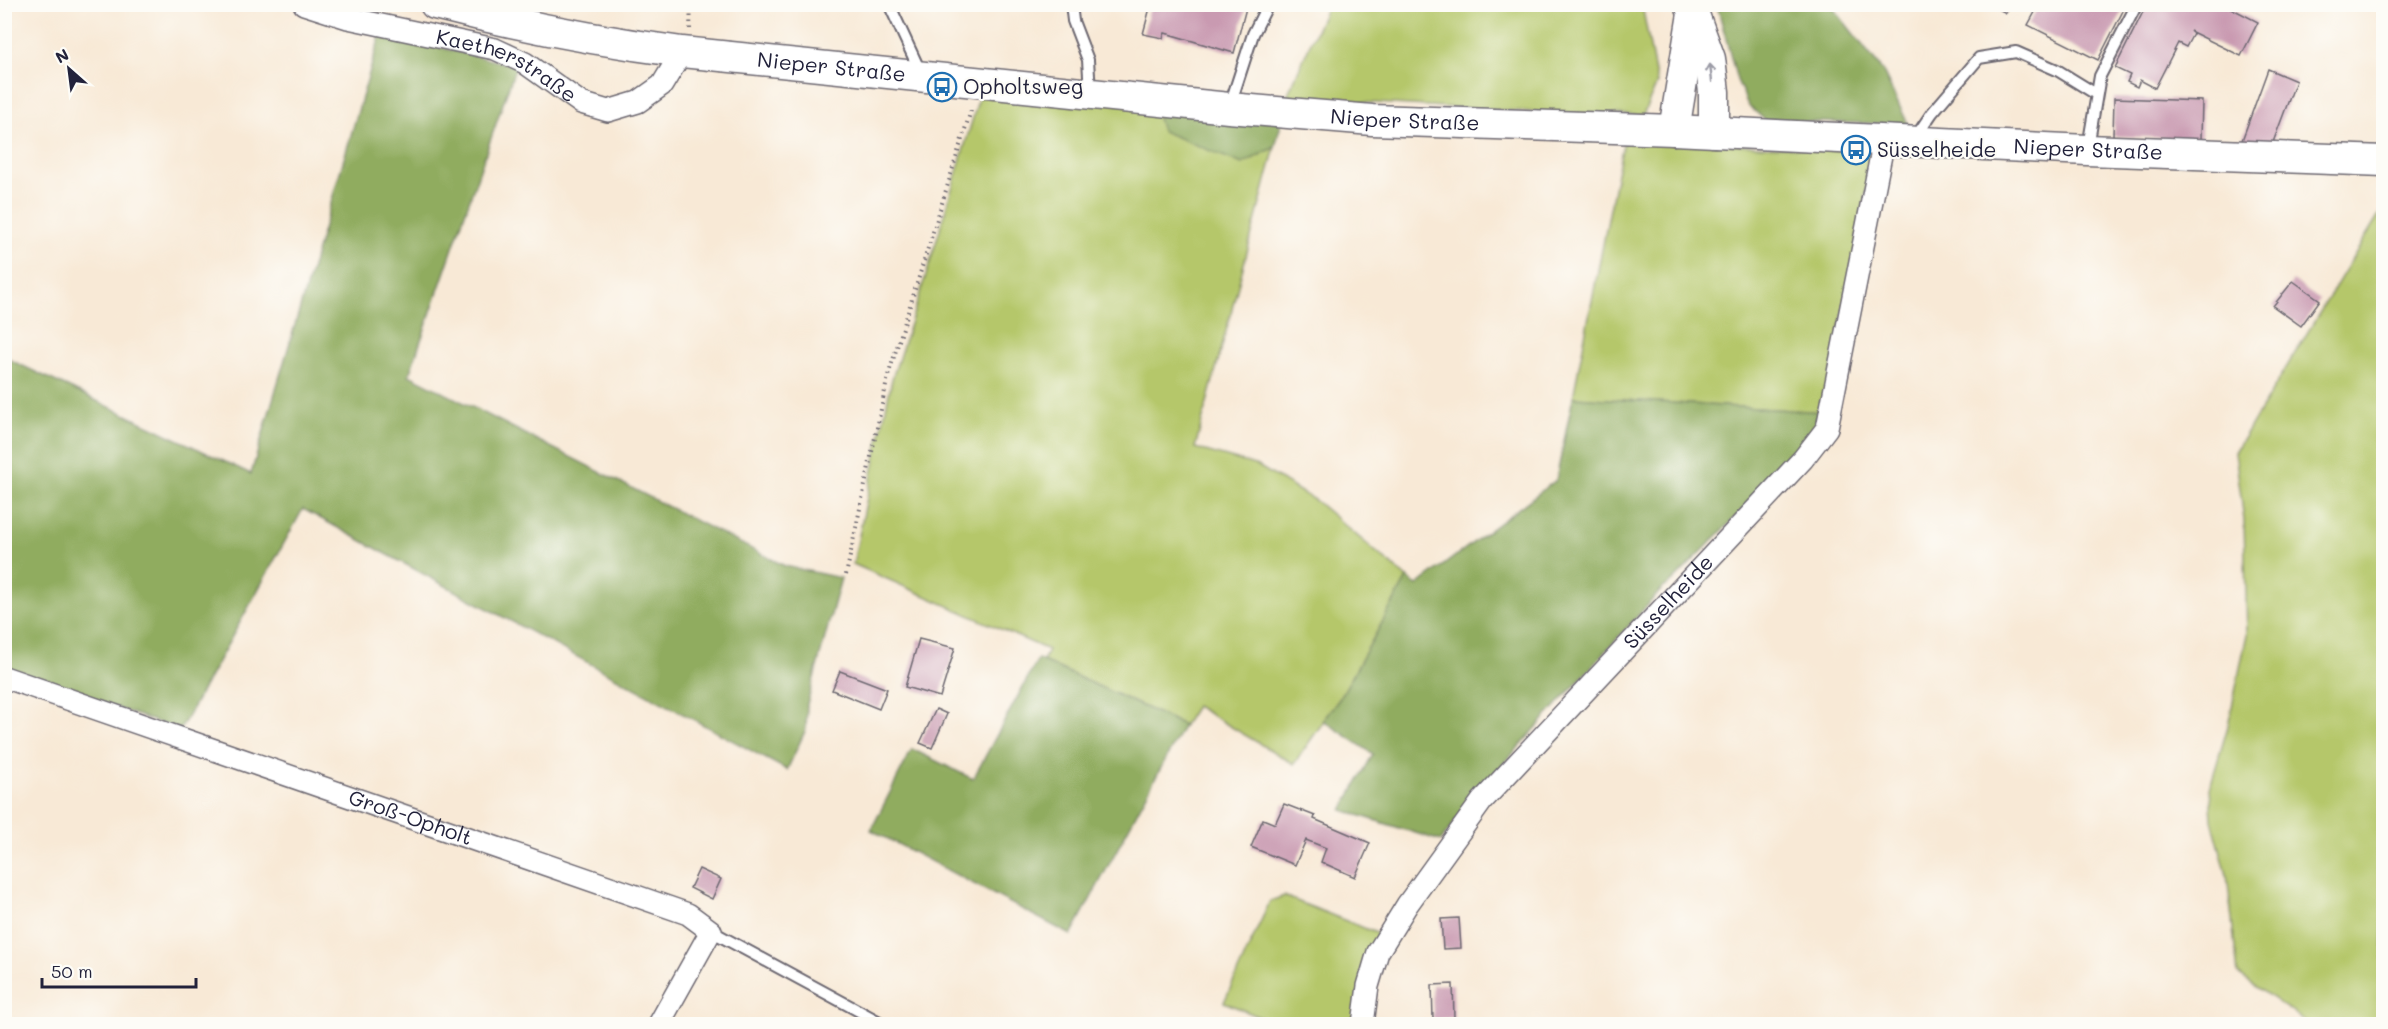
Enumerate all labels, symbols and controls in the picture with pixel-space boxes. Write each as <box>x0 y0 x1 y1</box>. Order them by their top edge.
street label: Kaetherstraße <box>434 22 583 108</box>
north arrow <box>39 39 99 99</box>
text: N <box>51 43 72 67</box>
street label: Nieper Straße <box>756 45 907 87</box>
one-way arrow <box>1706 64 1717 84</box>
bus stop icon: Opholtsweg <box>926 71 958 103</box>
place label: Opholtsweg <box>963 72 1083 99</box>
street label: Nieper Straße <box>1329 102 1480 136</box>
street label: Nieper Straße <box>2013 131 2163 165</box>
bus stop icon: Süsselheide <box>1840 134 1872 166</box>
place label: Süsselheide <box>1877 135 1997 162</box>
street label: Süsselheide <box>1617 548 1718 654</box>
street label: Groß-Opholt <box>345 782 476 850</box>
scale bar <box>42 951 196 989</box>
text: 50 m <box>51 959 93 983</box>

